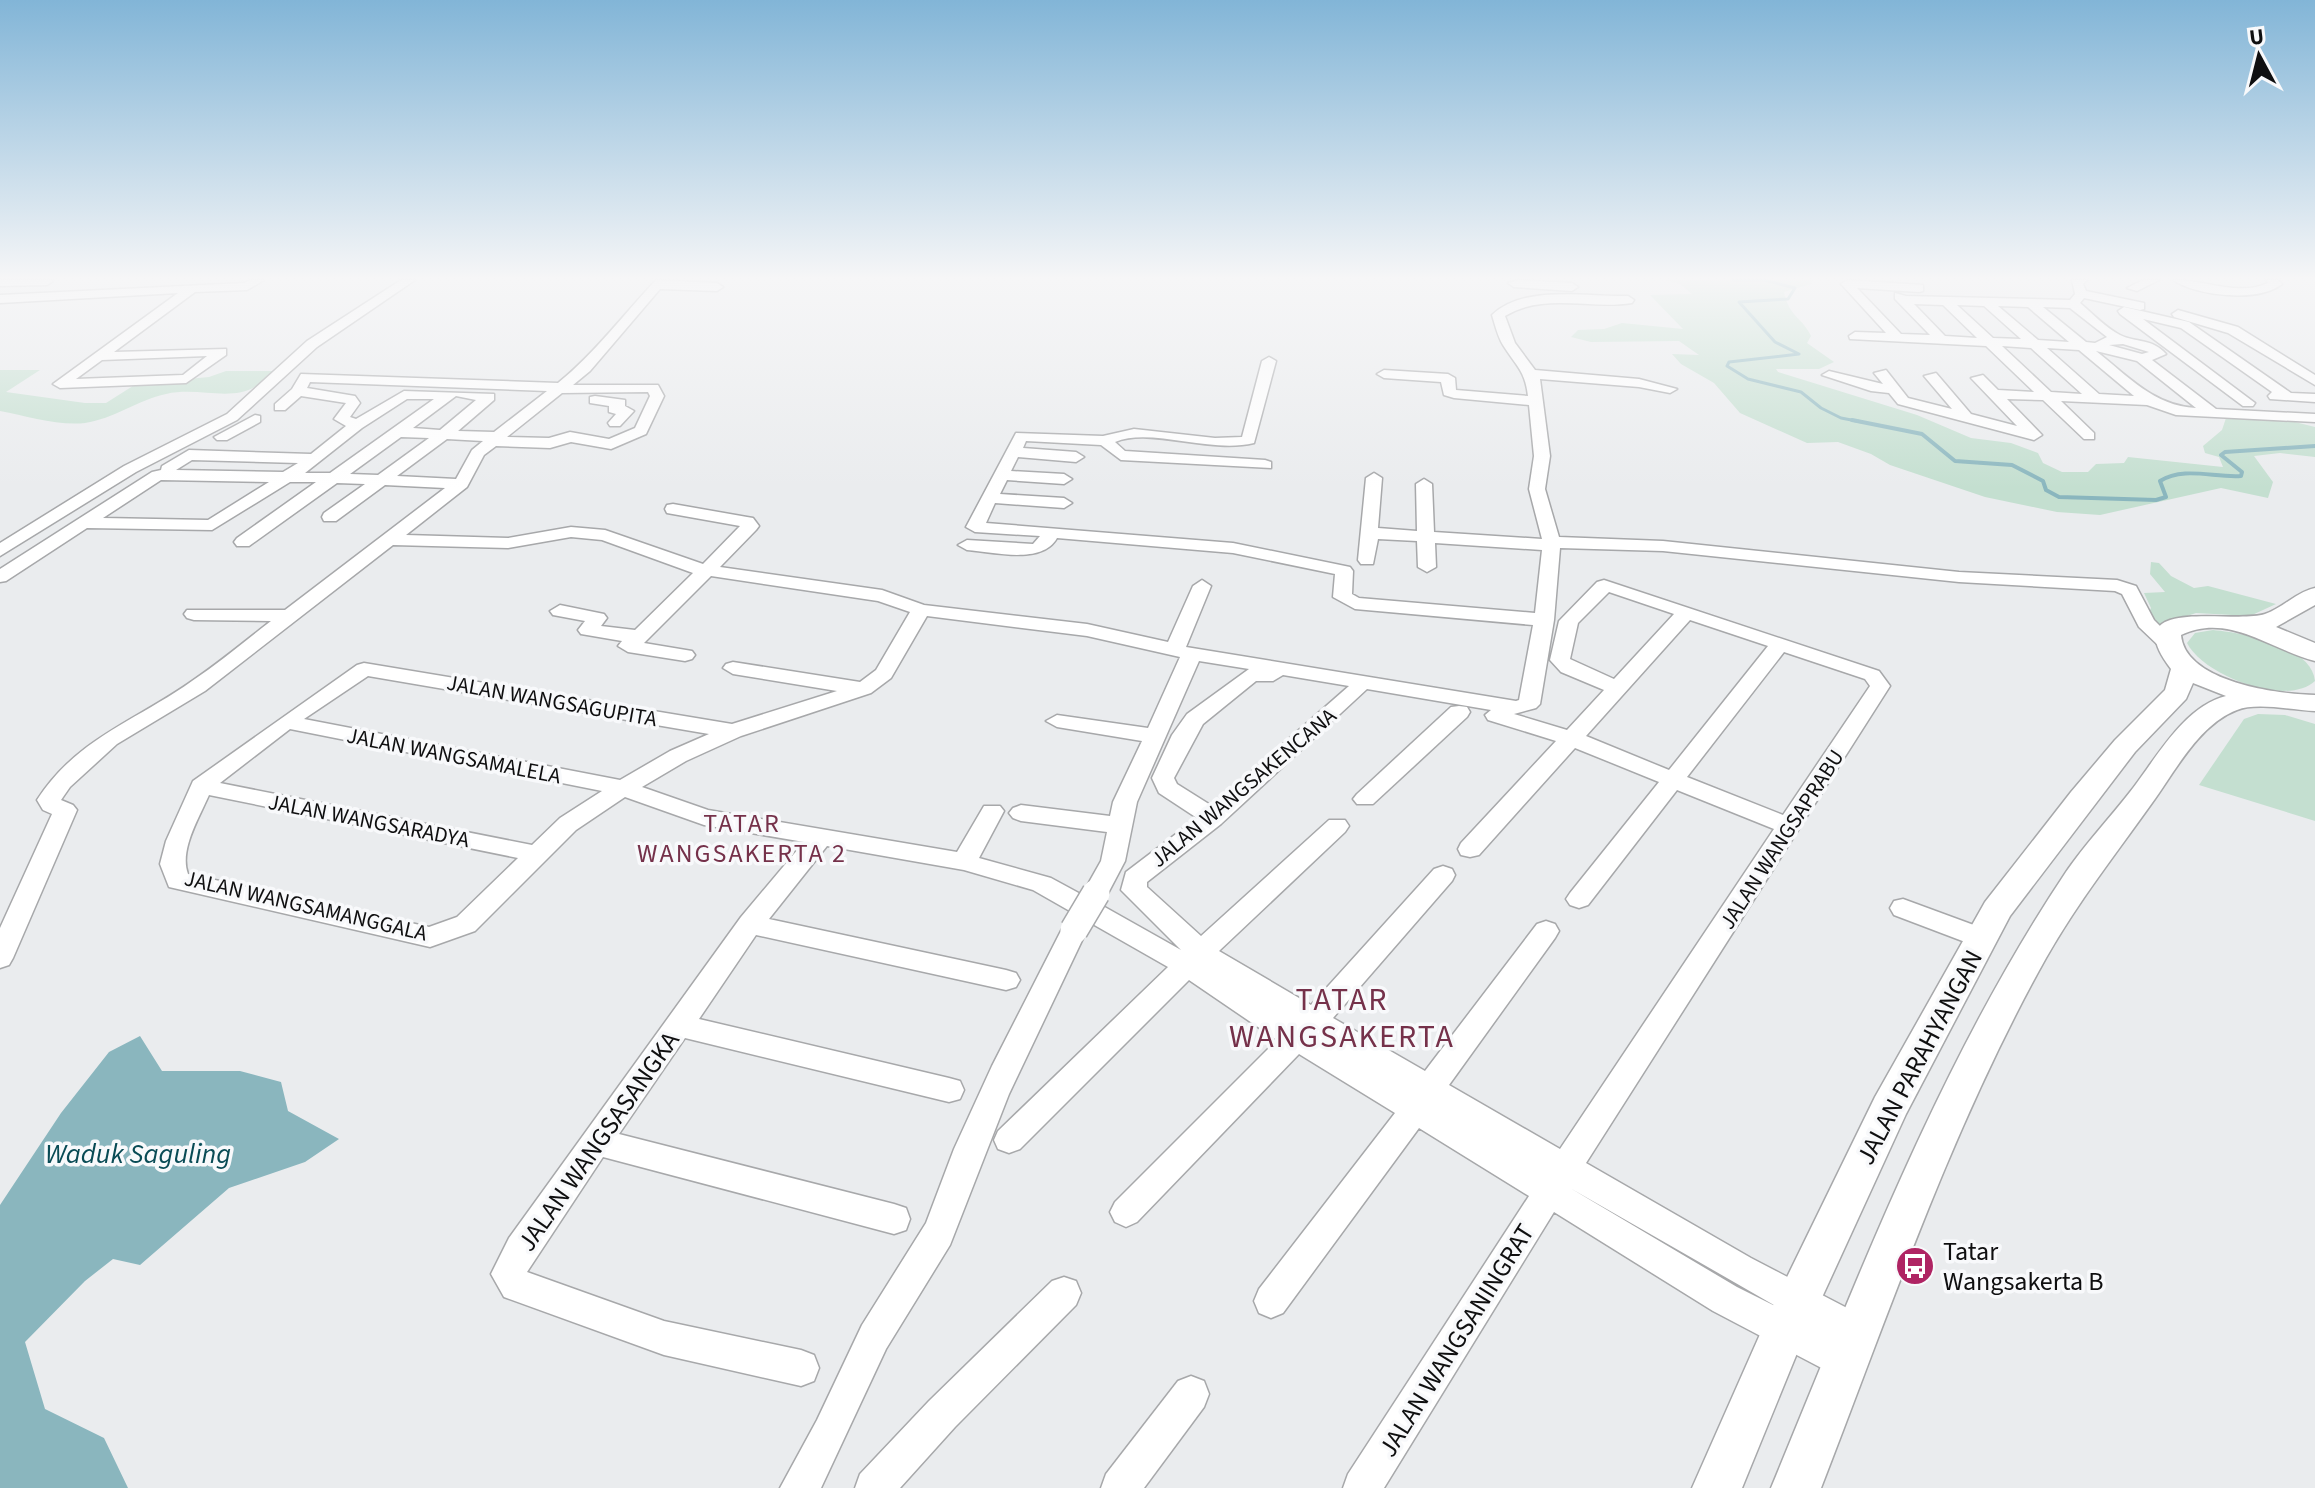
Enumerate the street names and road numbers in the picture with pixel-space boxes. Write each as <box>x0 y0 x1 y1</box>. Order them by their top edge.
street label: JALAN WANGSAGUPITA <box>444 667 660 735</box>
street label: JALAN WANGSAKENCANA <box>1144 700 1344 875</box>
street label: JALAN WANGSAMALELA <box>344 720 564 792</box>
street label: JALAN WANGSAPRABU <box>1712 743 1852 936</box>
street label: JALAN WANGSARADYA <box>266 786 472 856</box>
street label: JALAN WANGSAMANGGALA <box>181 862 430 950</box>
street label: JALAN PARAHYANGAN <box>1847 943 1992 1171</box>
street label: JALAN WANGSASANGKA <box>509 1023 689 1259</box>
street label: JALAN WANGSANINGRAT <box>1370 1216 1543 1464</box>

